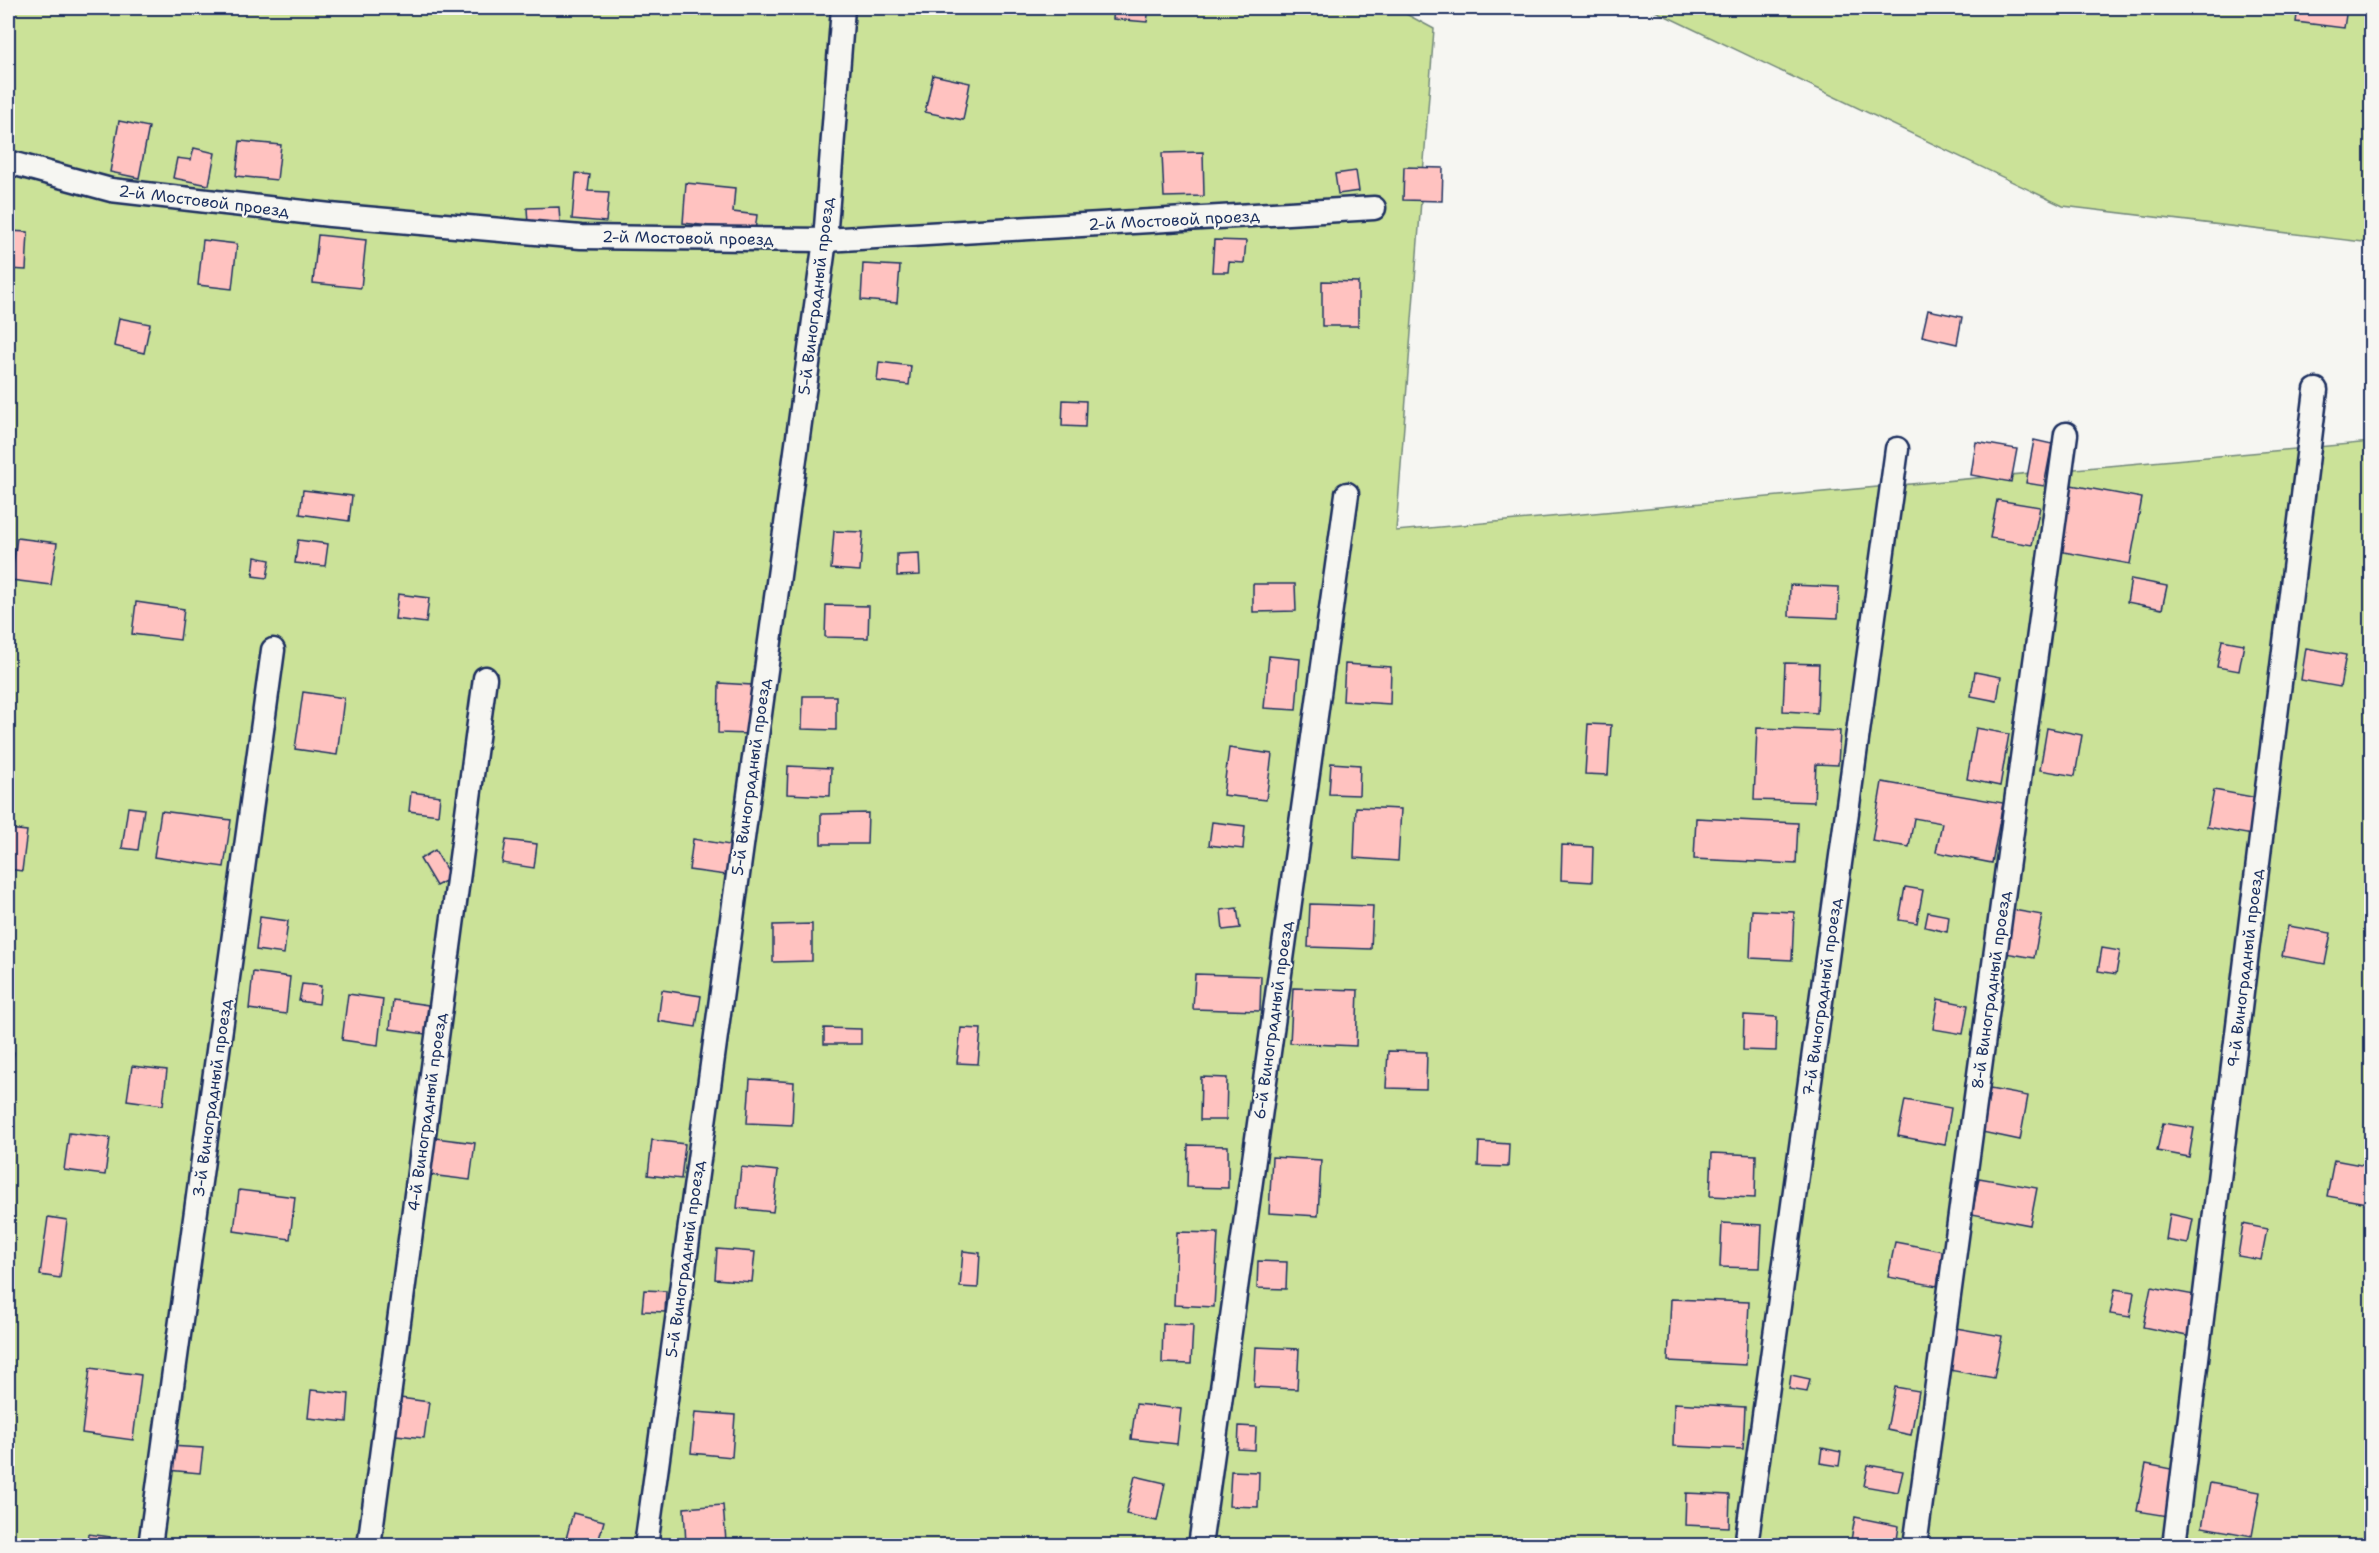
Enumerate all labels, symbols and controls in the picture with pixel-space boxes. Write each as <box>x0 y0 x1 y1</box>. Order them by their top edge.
street label: 2-й Мостовой проезд <box>118 180 290 222</box>
street label: 5-й Виноградный проезд <box>793 196 839 396</box>
street label: 2-й Мостовой проезд <box>1088 205 1260 235</box>
street label: 2-й Мостовой проезд <box>602 226 774 250</box>
street label: 5-й Виноградный проезд <box>727 677 775 877</box>
street label: 9-й Виноградный проезд <box>2222 867 2268 1069</box>
street label: 8-й Виноградный проезд <box>1967 889 2015 1091</box>
street label: 7-й Виноградный проезд <box>1798 897 1846 1097</box>
street label: 6-й Виноградный проезд <box>1249 919 1297 1121</box>
street label: 3-й Виноградный проезд <box>188 997 236 1199</box>
street label: 4-й Виноградный проезд <box>403 1011 451 1213</box>
street label: 5-й Виноградный проезд <box>661 1159 709 1359</box>

